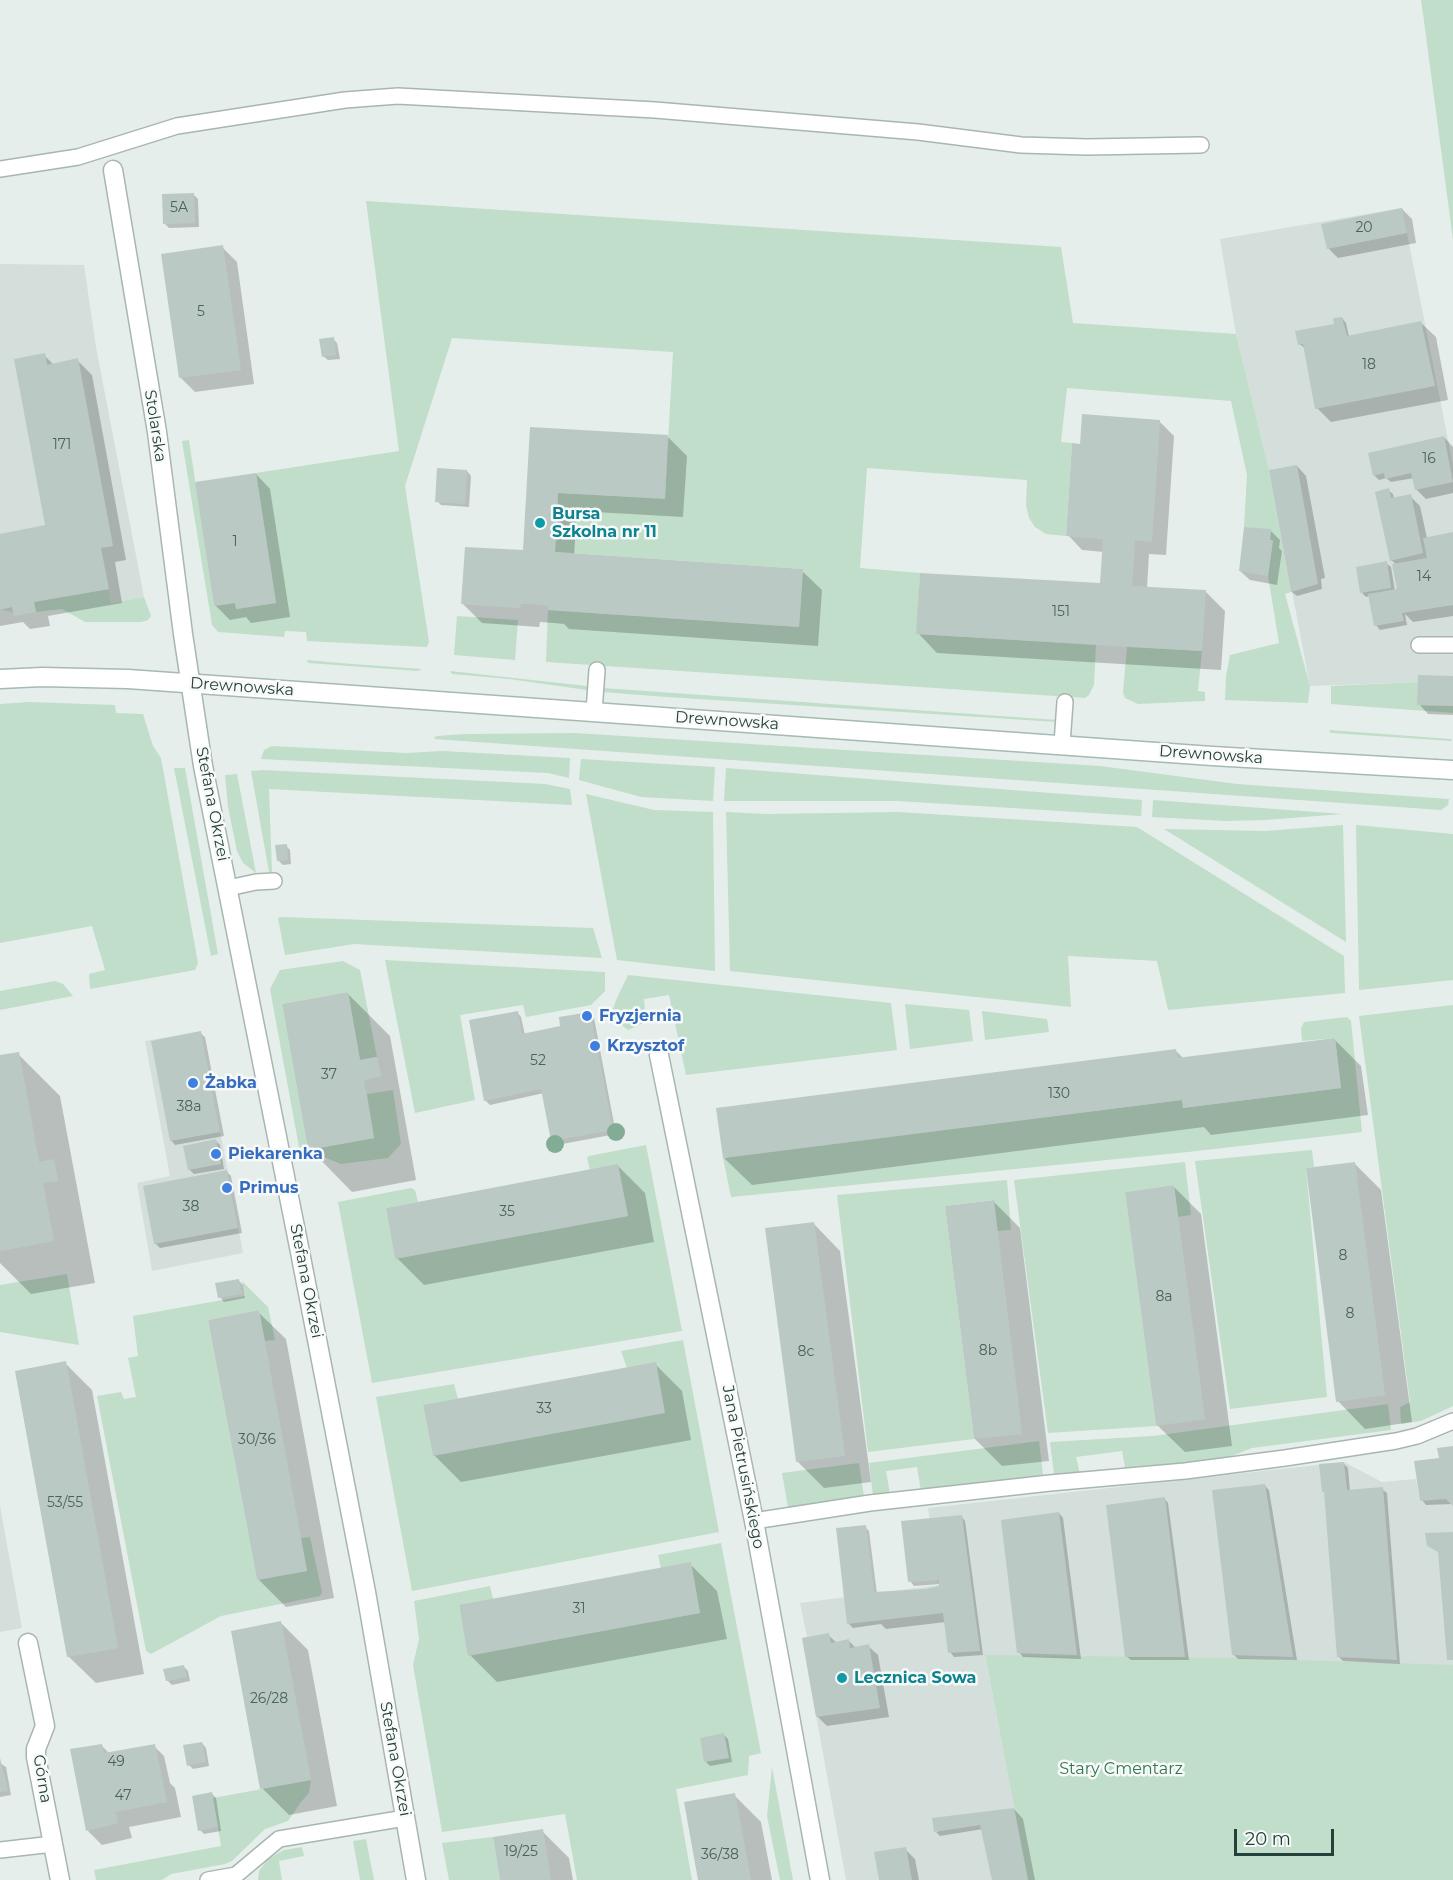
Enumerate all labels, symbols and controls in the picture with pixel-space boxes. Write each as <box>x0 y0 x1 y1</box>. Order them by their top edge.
house number: 5A <box>170 200 188 216</box>
house number: 20 <box>1355 220 1373 236</box>
house number: 5 <box>197 304 205 320</box>
house number: 18 <box>1362 357 1376 373</box>
street label: Stolarska <box>140 389 170 463</box>
house number: 171 <box>53 437 71 453</box>
house number: 16 <box>1422 451 1436 467</box>
place label: Bursa Szkolna nr 11 <box>552 504 657 542</box>
marker: Bursa Szkolna nr 11 <box>533 516 547 530</box>
house number: 1 <box>232 534 238 550</box>
house number: 14 <box>1417 569 1431 585</box>
house number: 151 <box>1052 604 1070 620</box>
street label: Drewnowska <box>189 674 295 700</box>
street label: Drewnowska <box>674 708 780 734</box>
street label: Drewnowska <box>1158 742 1264 768</box>
street label: Stefana Okrzei <box>191 745 233 863</box>
place label: Fryzjernia <box>599 1006 682 1026</box>
marker: Fryzjernia <box>580 1009 594 1023</box>
place label: Krzysztof <box>607 1036 684 1056</box>
marker: Krzysztof <box>588 1039 602 1053</box>
house number: 52 <box>530 1053 546 1069</box>
house number: 37 <box>321 1067 337 1083</box>
place label: Żabka <box>205 1073 257 1093</box>
marker: Żabka <box>186 1076 200 1090</box>
house number: 130 <box>1048 1086 1070 1102</box>
house number: 38a <box>176 1099 202 1115</box>
place label: Piekarenka <box>228 1144 323 1164</box>
marker: Piekarenka <box>209 1147 223 1161</box>
place label: Primus <box>239 1178 298 1198</box>
marker: Primus <box>220 1181 234 1195</box>
house number: 38 <box>183 1199 199 1215</box>
house number: 35 <box>499 1204 515 1220</box>
street label: Stefana Okrzei <box>285 1222 327 1340</box>
house number: 8 <box>1339 1248 1347 1264</box>
house number: 8a <box>1155 1289 1173 1305</box>
house number: 8 <box>1346 1306 1354 1322</box>
house number: 8b <box>979 1343 997 1359</box>
house number: 8c <box>798 1344 814 1360</box>
street label: Jana Pietrusińskiego <box>718 1384 768 1550</box>
house number: 33 <box>536 1401 552 1417</box>
house number: 30/36 <box>238 1432 276 1448</box>
house number: 53/55 <box>47 1495 83 1511</box>
house number: 31 <box>573 1601 585 1617</box>
place label: Lecznica Sowa <box>854 1668 976 1688</box>
marker: Lecznica Sowa <box>835 1671 849 1685</box>
house number: 26/28 <box>250 1691 288 1707</box>
street label: Stefana Okrzei <box>375 1700 415 1818</box>
street label: Górna <box>29 1753 55 1805</box>
house number: 49 <box>107 1754 125 1770</box>
park label: Stary Cmentarz <box>1059 1759 1183 1779</box>
house number: 47 <box>115 1788 131 1804</box>
scale bar <box>1237 1817 1338 1855</box>
text: 20 m <box>1245 1828 1291 1850</box>
house number: 19/25 <box>504 1844 538 1860</box>
house number: 36/38 <box>701 1847 739 1863</box>

